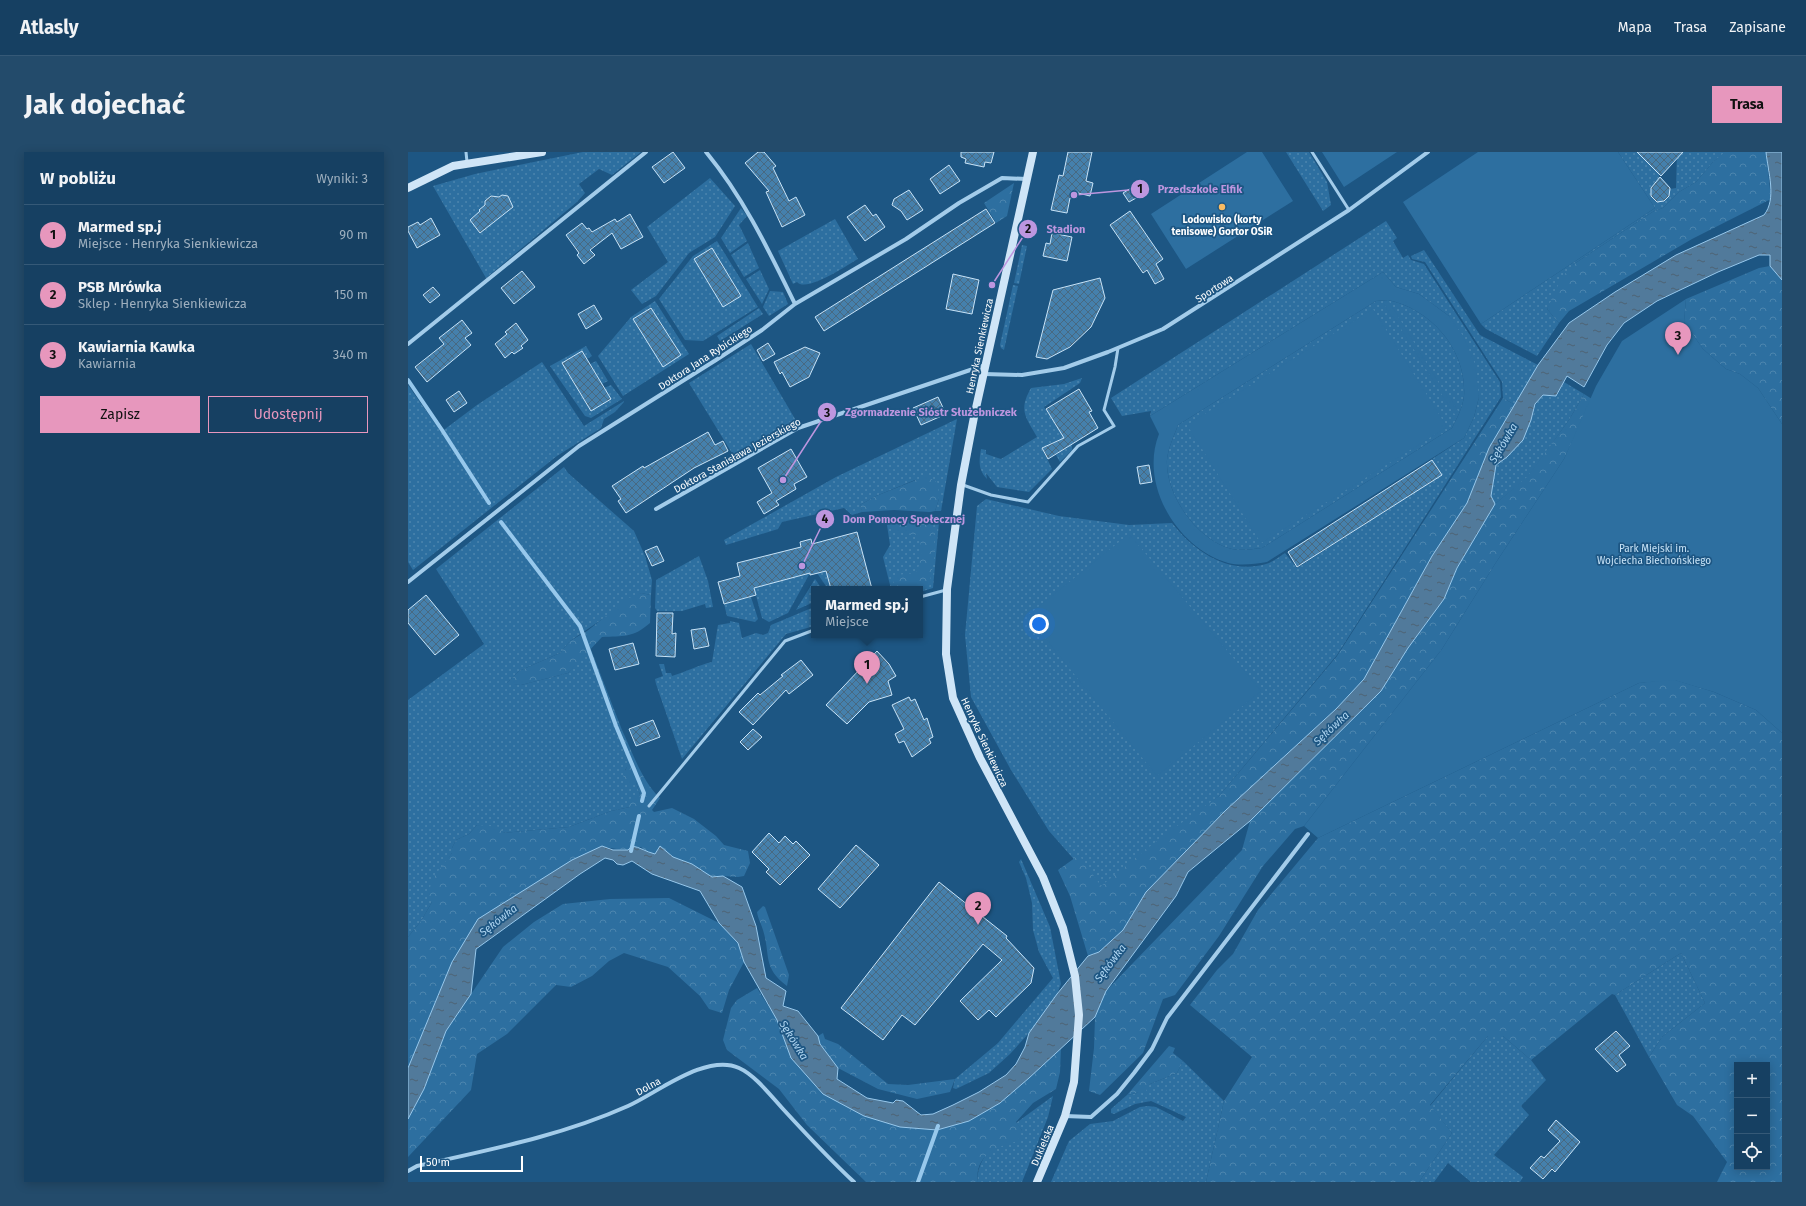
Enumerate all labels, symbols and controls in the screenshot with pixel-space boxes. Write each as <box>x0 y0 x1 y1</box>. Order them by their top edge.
text: Atlasly <box>20 16 79 39</box>
text: Mapa <box>1618 19 1652 36</box>
text: Trasa <box>1674 19 1707 36</box>
text: Zapisane <box>1729 19 1786 36</box>
button: Trasa <box>1712 86 1782 123</box>
text: Jak dojechać <box>24 88 185 121</box>
text: W pobliżu <box>40 168 116 189</box>
text: Wyniki: 3 <box>316 171 368 186</box>
callout: Przedszkole Elfik <box>1130 177 1250 200</box>
text: 1 <box>1137 182 1143 196</box>
text: Przedszkole Elfik <box>1158 183 1243 196</box>
marker: Lodowisko (korty tenisowe) Gortor OSiR <box>1217 202 1227 212</box>
place label: Lodowisko (korty tenisowe) Gortor OSiR <box>1172 213 1273 238</box>
text: Marmed sp.j <box>78 218 161 236</box>
callout: Stadion <box>1018 218 1093 241</box>
text: 2 <box>1025 222 1031 236</box>
text: Stadion <box>1047 223 1085 236</box>
text: 1 <box>50 227 56 242</box>
text: 90 m <box>339 227 368 242</box>
text: Miejsce · Henryka Sienkiewicza <box>78 236 258 251</box>
street label: Sportowa <box>1193 272 1236 306</box>
text: PSB Mrówka <box>78 278 162 296</box>
text: 2 <box>50 287 56 302</box>
text: 150 m <box>334 287 368 302</box>
text: Sklep · Henryka Sienkiewicza <box>78 296 247 311</box>
street label: Henryka Sienkiewicza <box>964 297 996 395</box>
pin: 3 <box>1665 322 1691 355</box>
street label: Doktora Jana Rybickiego <box>656 323 755 393</box>
text: Kawiarnia Kawka <box>78 338 195 356</box>
text: 3 <box>50 347 56 362</box>
text: 340 m <box>333 347 368 362</box>
text: Kawiarnia <box>78 356 136 371</box>
button: Zapisz <box>40 396 200 433</box>
button: Udostępnij <box>208 396 368 433</box>
callout: Zgormadzenie Sióstr Służebniczek <box>817 401 1025 424</box>
text: 3 <box>823 406 830 420</box>
text: Zgormadzenie Sióstr Służebniczek <box>845 406 1018 419</box>
street label: Doktora Stanisława Jezierskiego <box>672 416 803 496</box>
water label: Sękówka <box>1486 421 1520 466</box>
callout: Dom Pomocy Społecznej <box>815 507 973 530</box>
text: 4 <box>822 512 829 526</box>
text: Dom Pomocy Społecznej <box>843 513 965 526</box>
park label: Park Miejski im. Wojciecha Biechońskiego <box>1597 543 1711 567</box>
popup <box>811 586 923 638</box>
text: Marmed sp.j <box>825 596 909 614</box>
text: Miejsce <box>825 614 869 629</box>
your location <box>1029 614 1049 634</box>
pin: 1 <box>854 651 880 684</box>
street label: Henryka Sienkiewicza <box>958 696 1010 789</box>
water label: Sękówka <box>1310 709 1352 749</box>
pin: 2 <box>965 892 991 925</box>
water label: Sękówka <box>476 902 520 940</box>
water label: Sękówka <box>1091 942 1129 986</box>
water label: Sękówka <box>776 1017 811 1062</box>
map controls <box>1734 1062 1770 1170</box>
button: + <box>1734 1062 1770 1098</box>
street label: Dolna <box>634 1075 663 1099</box>
button: − <box>1734 1098 1770 1134</box>
street label: Dukielska <box>1029 1123 1057 1168</box>
button: locate <box>1734 1134 1770 1170</box>
scale bar <box>420 1154 523 1173</box>
text: 50 m <box>426 1156 450 1169</box>

